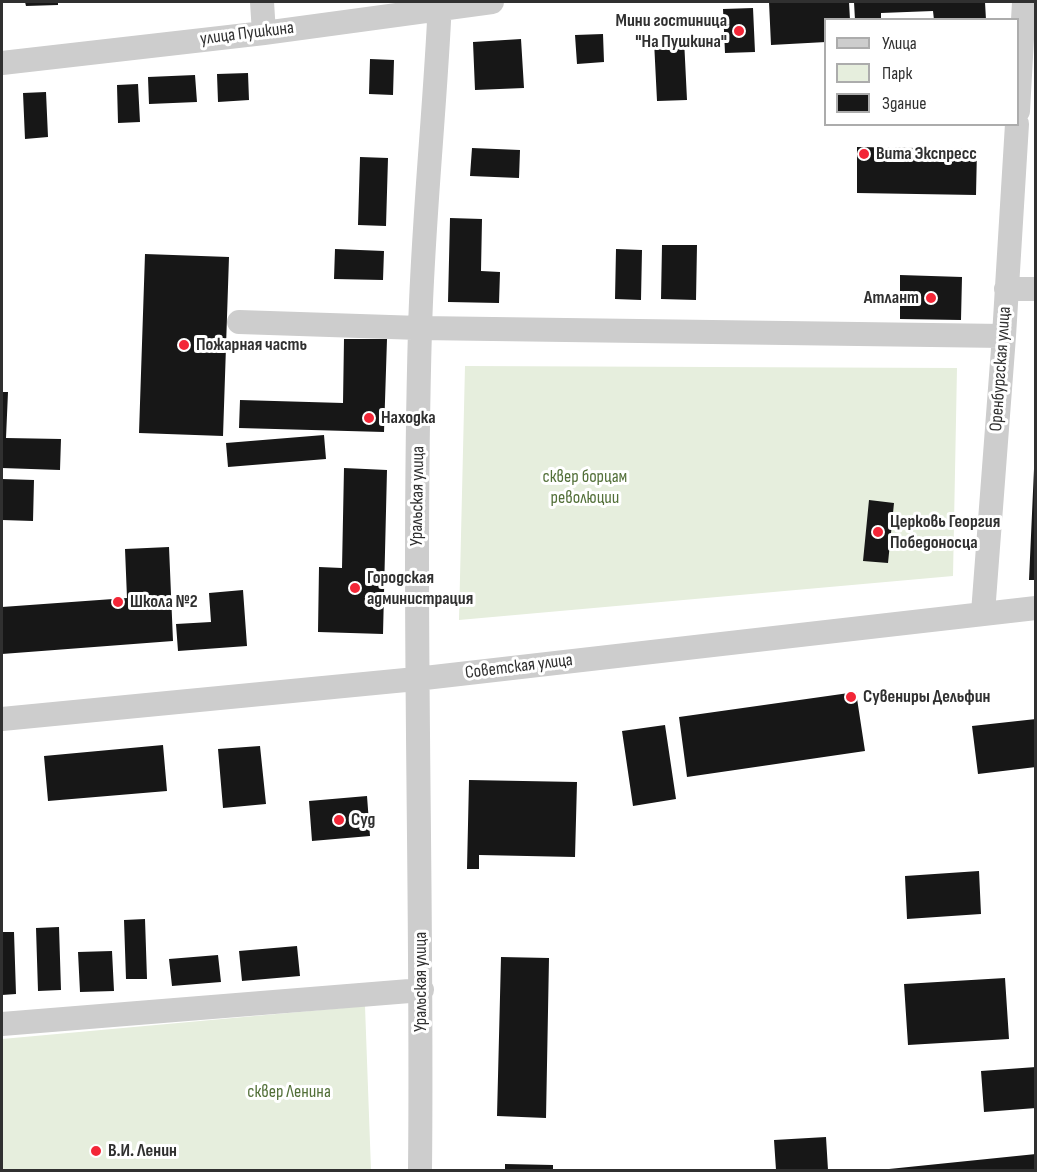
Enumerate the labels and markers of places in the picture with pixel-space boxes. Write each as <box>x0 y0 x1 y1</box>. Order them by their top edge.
place label: Мини гостиница "На Пушкина" <box>616 10 727 52</box>
marker: Мини гостиница "На Пушкина" <box>732 24 746 38</box>
place label: Вита Экспресс <box>876 143 977 165</box>
marker: Вита Экспресс <box>857 147 871 161</box>
place label: Атлант <box>864 287 919 309</box>
marker: Атлант <box>924 291 938 305</box>
place label: Пожарная часть <box>196 334 307 356</box>
marker: Пожарная часть <box>177 338 191 352</box>
place label: Находка <box>381 407 436 429</box>
marker: Находка <box>362 411 376 425</box>
place label: Церковь Георгия Победоносца <box>890 511 1000 554</box>
marker: Церковь Георгия Победоносца <box>871 525 885 539</box>
place label: Городская администрация <box>367 567 473 610</box>
marker: Городская администрация <box>348 581 362 595</box>
place label: Школа №2 <box>130 591 198 613</box>
marker: Школа №2 <box>111 595 125 609</box>
place label: Сувениры Дельфин <box>863 686 990 708</box>
marker: Сувениры Дельфин <box>844 690 858 704</box>
place label: Суд <box>351 809 375 831</box>
marker: Суд <box>332 813 346 827</box>
place label: В.И. Ленин <box>108 1140 177 1162</box>
marker: В.И. Ленин <box>89 1144 103 1158</box>

